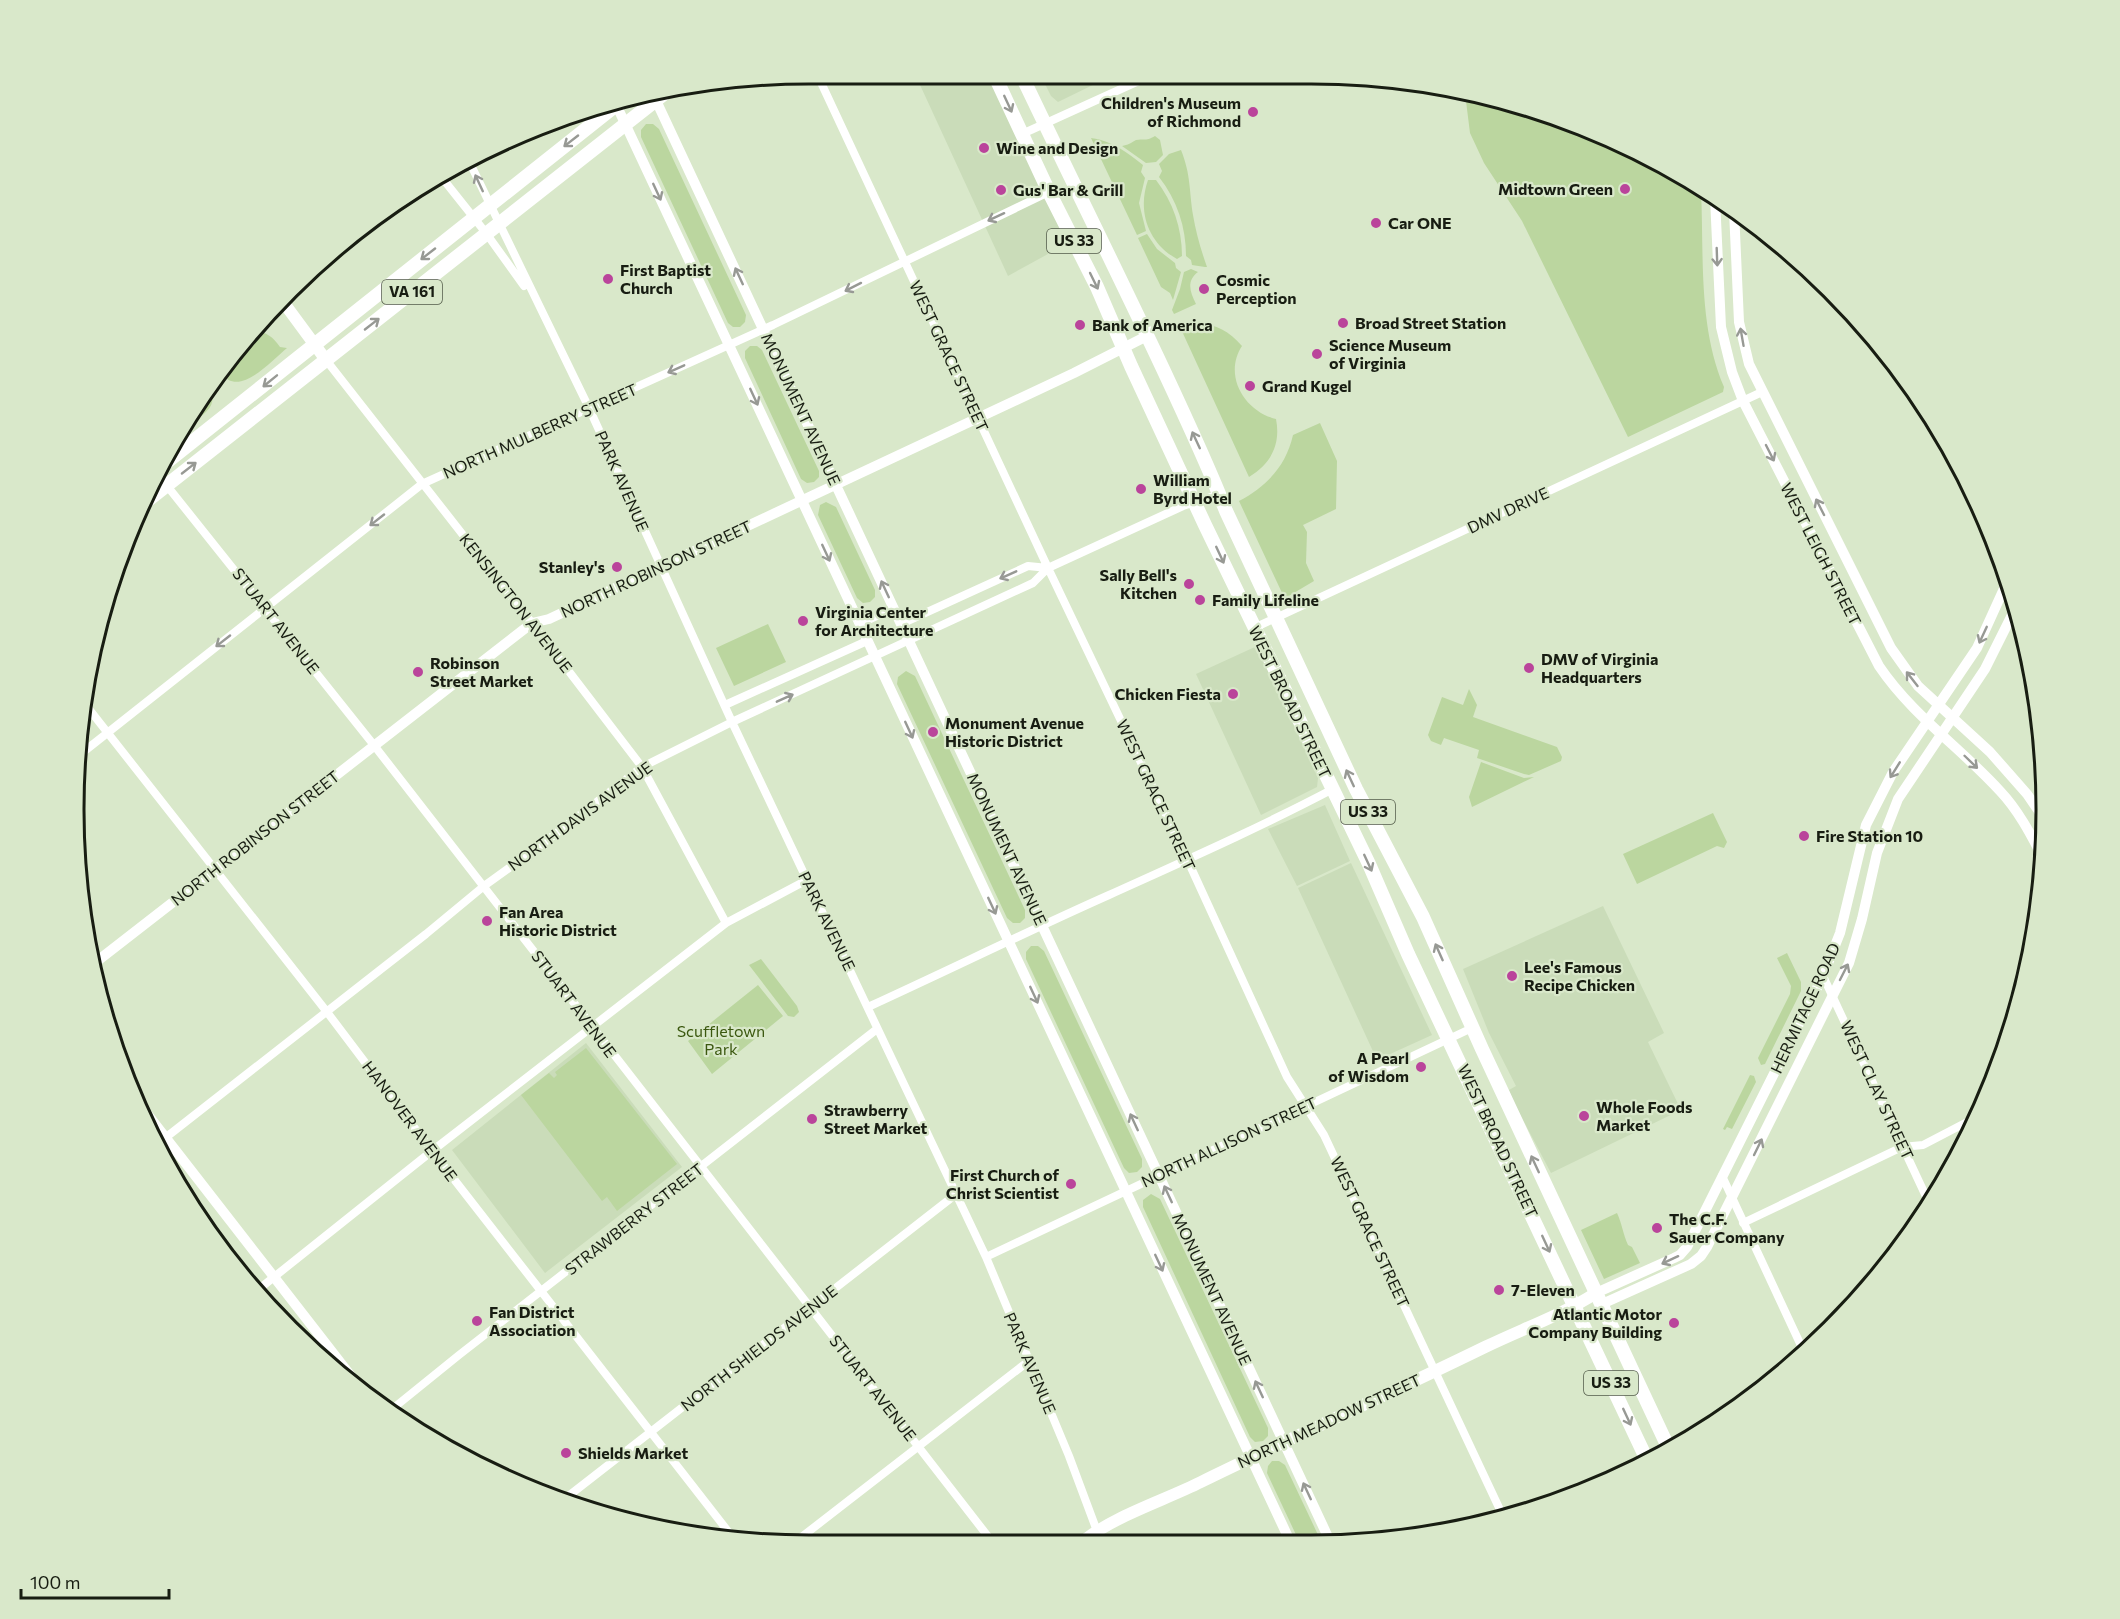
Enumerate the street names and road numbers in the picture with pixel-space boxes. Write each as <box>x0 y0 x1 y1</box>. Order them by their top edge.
road number: US 33 <box>1047 229 1101 253</box>
street label: WEST GRACE STREET <box>906 277 993 434</box>
road number: VA 161 <box>382 280 442 304</box>
street label: MONUMENT AVENUE <box>758 330 845 488</box>
street label: NORTH MULBERRY STREET <box>440 379 640 482</box>
street label: PARK AVENUE <box>592 427 653 534</box>
street label: WEST LEIGH STREET <box>1777 479 1866 628</box>
street label: DMV DRIVE <box>1464 482 1552 537</box>
street label: NORTH ROBINSON STREET <box>557 516 754 621</box>
street label: KENSINGTON AVENUE <box>456 529 577 676</box>
street label: STUART AVENUE <box>229 564 324 677</box>
street label: WEST BROAD STREET <box>1245 623 1336 781</box>
street label: WEST GRACE STREET <box>1113 716 1200 873</box>
street label: NORTH DAVIS AVENUE <box>504 757 655 874</box>
street label: NORTH ROBINSON STREET <box>167 766 343 909</box>
street label: MONUMENT AVENUE <box>964 770 1051 928</box>
road number: US 33 <box>1341 800 1395 824</box>
street label: PARK AVENUE <box>795 868 860 974</box>
street label: HERMITAGE ROAD <box>1766 940 1843 1076</box>
street label: STUART AVENUE <box>528 946 621 1061</box>
street label: WEST CLAY STREET <box>1837 1017 1918 1162</box>
street label: HANOVER AVENUE <box>359 1057 462 1185</box>
street label: WEST BROAD STREET <box>1455 1061 1542 1220</box>
street label: NORTH ALLISON STREET <box>1138 1092 1320 1191</box>
street label: WEST GRACE STREET <box>1327 1153 1414 1310</box>
street label: STRAWBERRY STREET <box>561 1159 707 1278</box>
street label: MONUMENT AVENUE <box>1169 1210 1256 1368</box>
street label: NORTH SHIELDS AVENUE <box>677 1281 841 1415</box>
street label: PARK AVENUE <box>1001 1309 1060 1416</box>
street label: STUART AVENUE <box>826 1331 921 1444</box>
street label: NORTH MEADOW STREET <box>1234 1370 1423 1471</box>
road number: US 33 <box>1584 1371 1638 1395</box>

